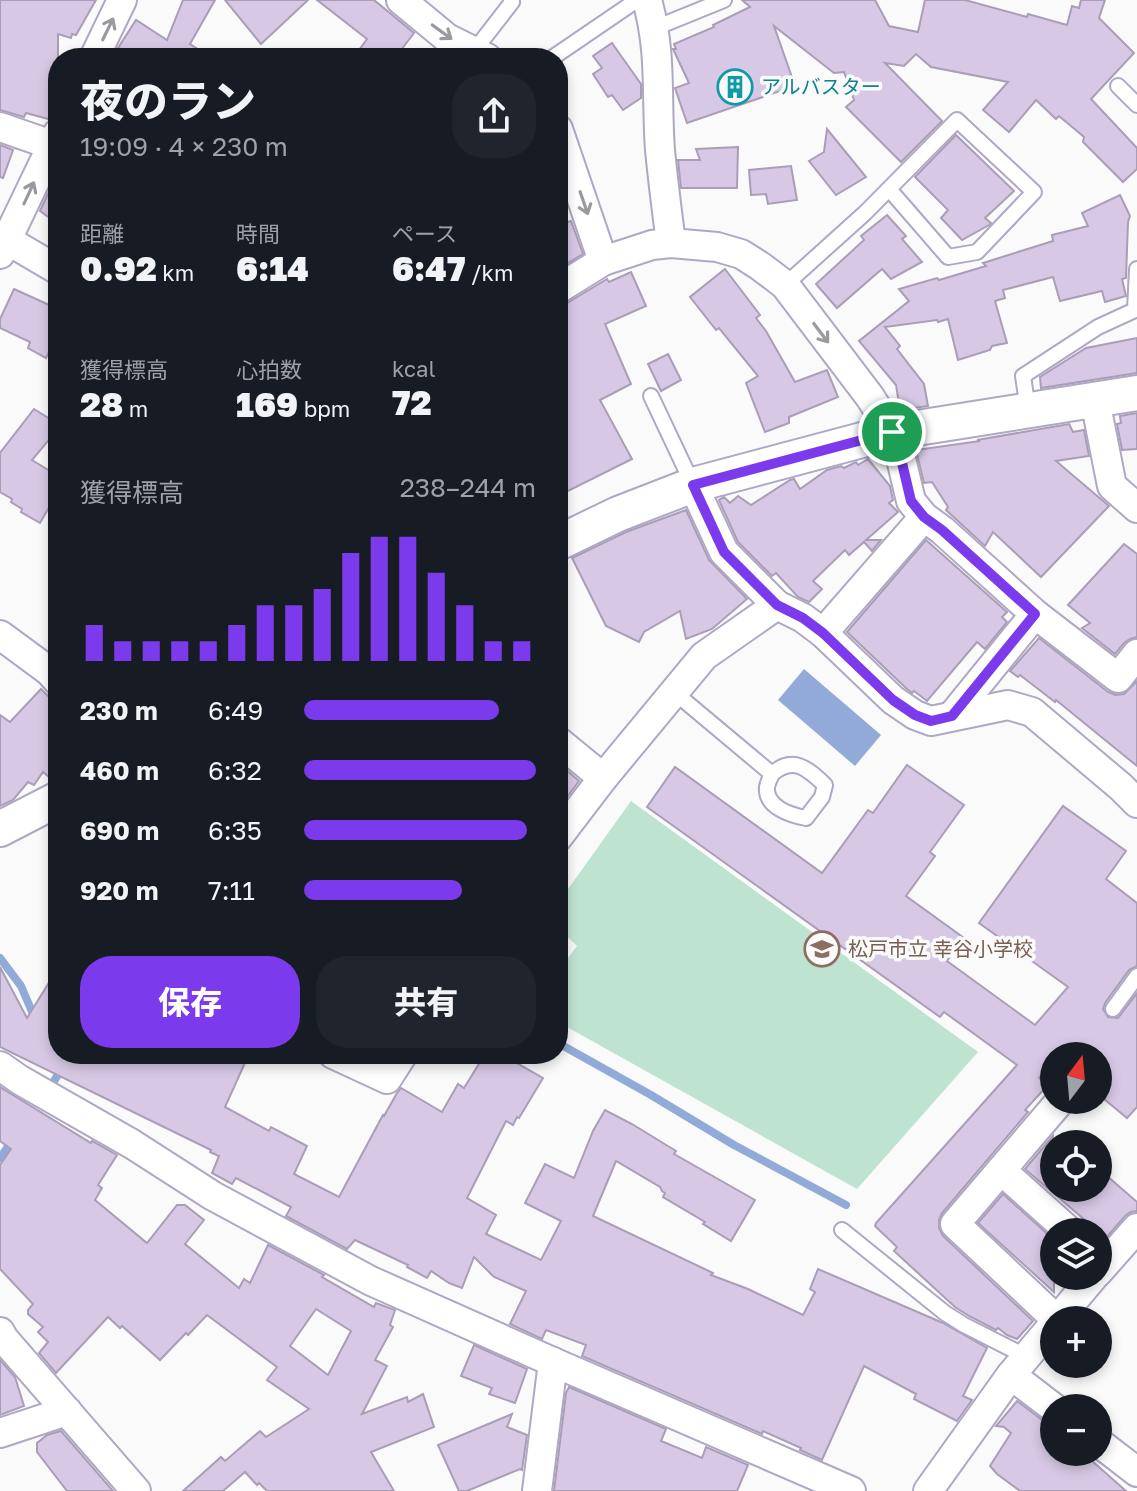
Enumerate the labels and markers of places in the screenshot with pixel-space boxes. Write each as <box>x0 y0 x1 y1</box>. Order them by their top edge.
building icon: アルバスター <box>716 68 754 106</box>
place label: アルバスター <box>761 74 881 98</box>
pin <box>858 398 926 466</box>
school or university icon: 松戸市立 幸谷小学校 <box>803 930 841 968</box>
place label: 松戸市立 幸谷小学校 <box>848 936 1033 960</box>

